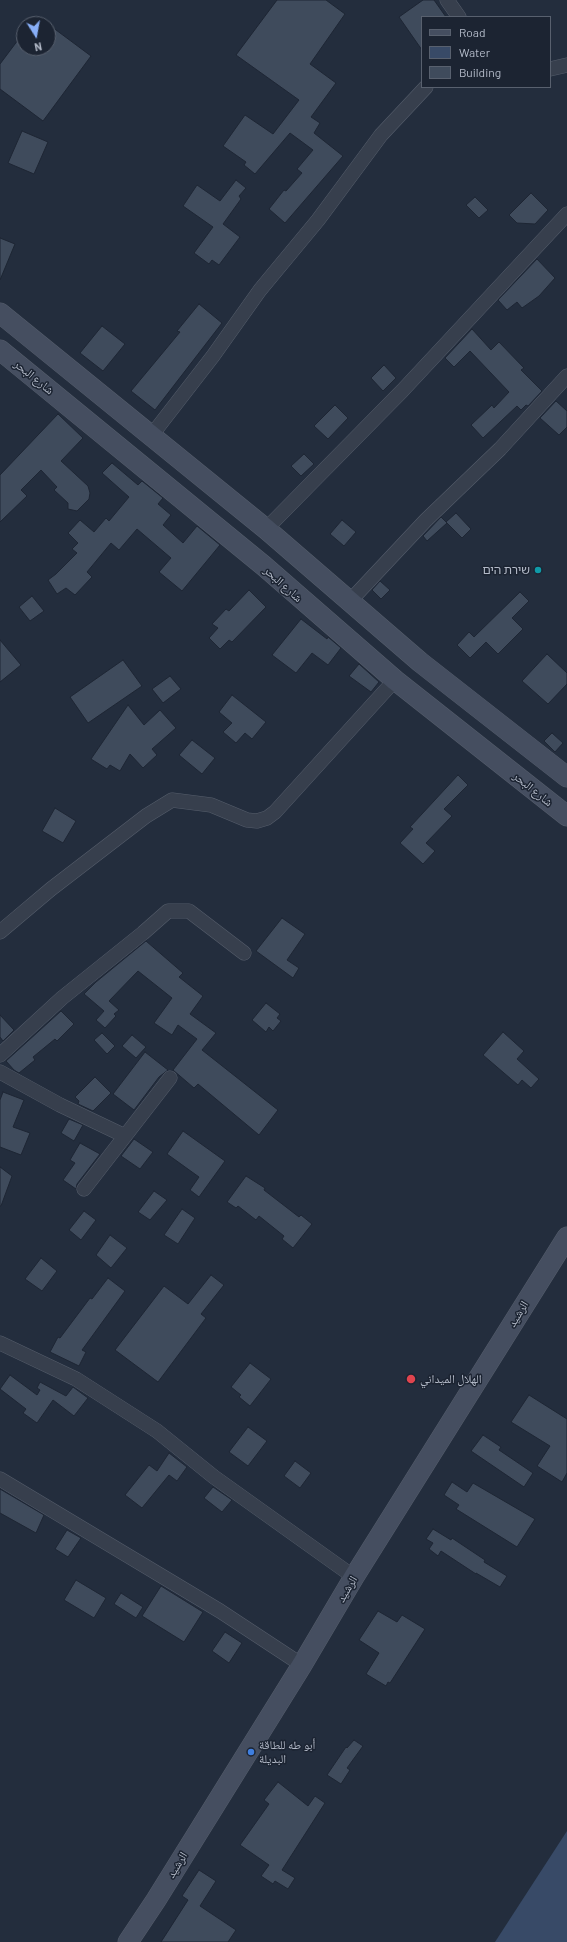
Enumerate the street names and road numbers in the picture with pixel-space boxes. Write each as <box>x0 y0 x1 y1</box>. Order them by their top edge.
street label: شارع البحر <box>11 357 57 397</box>
street label: شارع البحر <box>261 563 305 605</box>
street label: شارع البحر <box>510 769 556 809</box>
street label: الرشيد <box>504 1298 532 1330</box>
street label: الرشيد <box>334 1573 360 1605</box>
street label: الرشيد <box>163 1849 191 1881</box>

